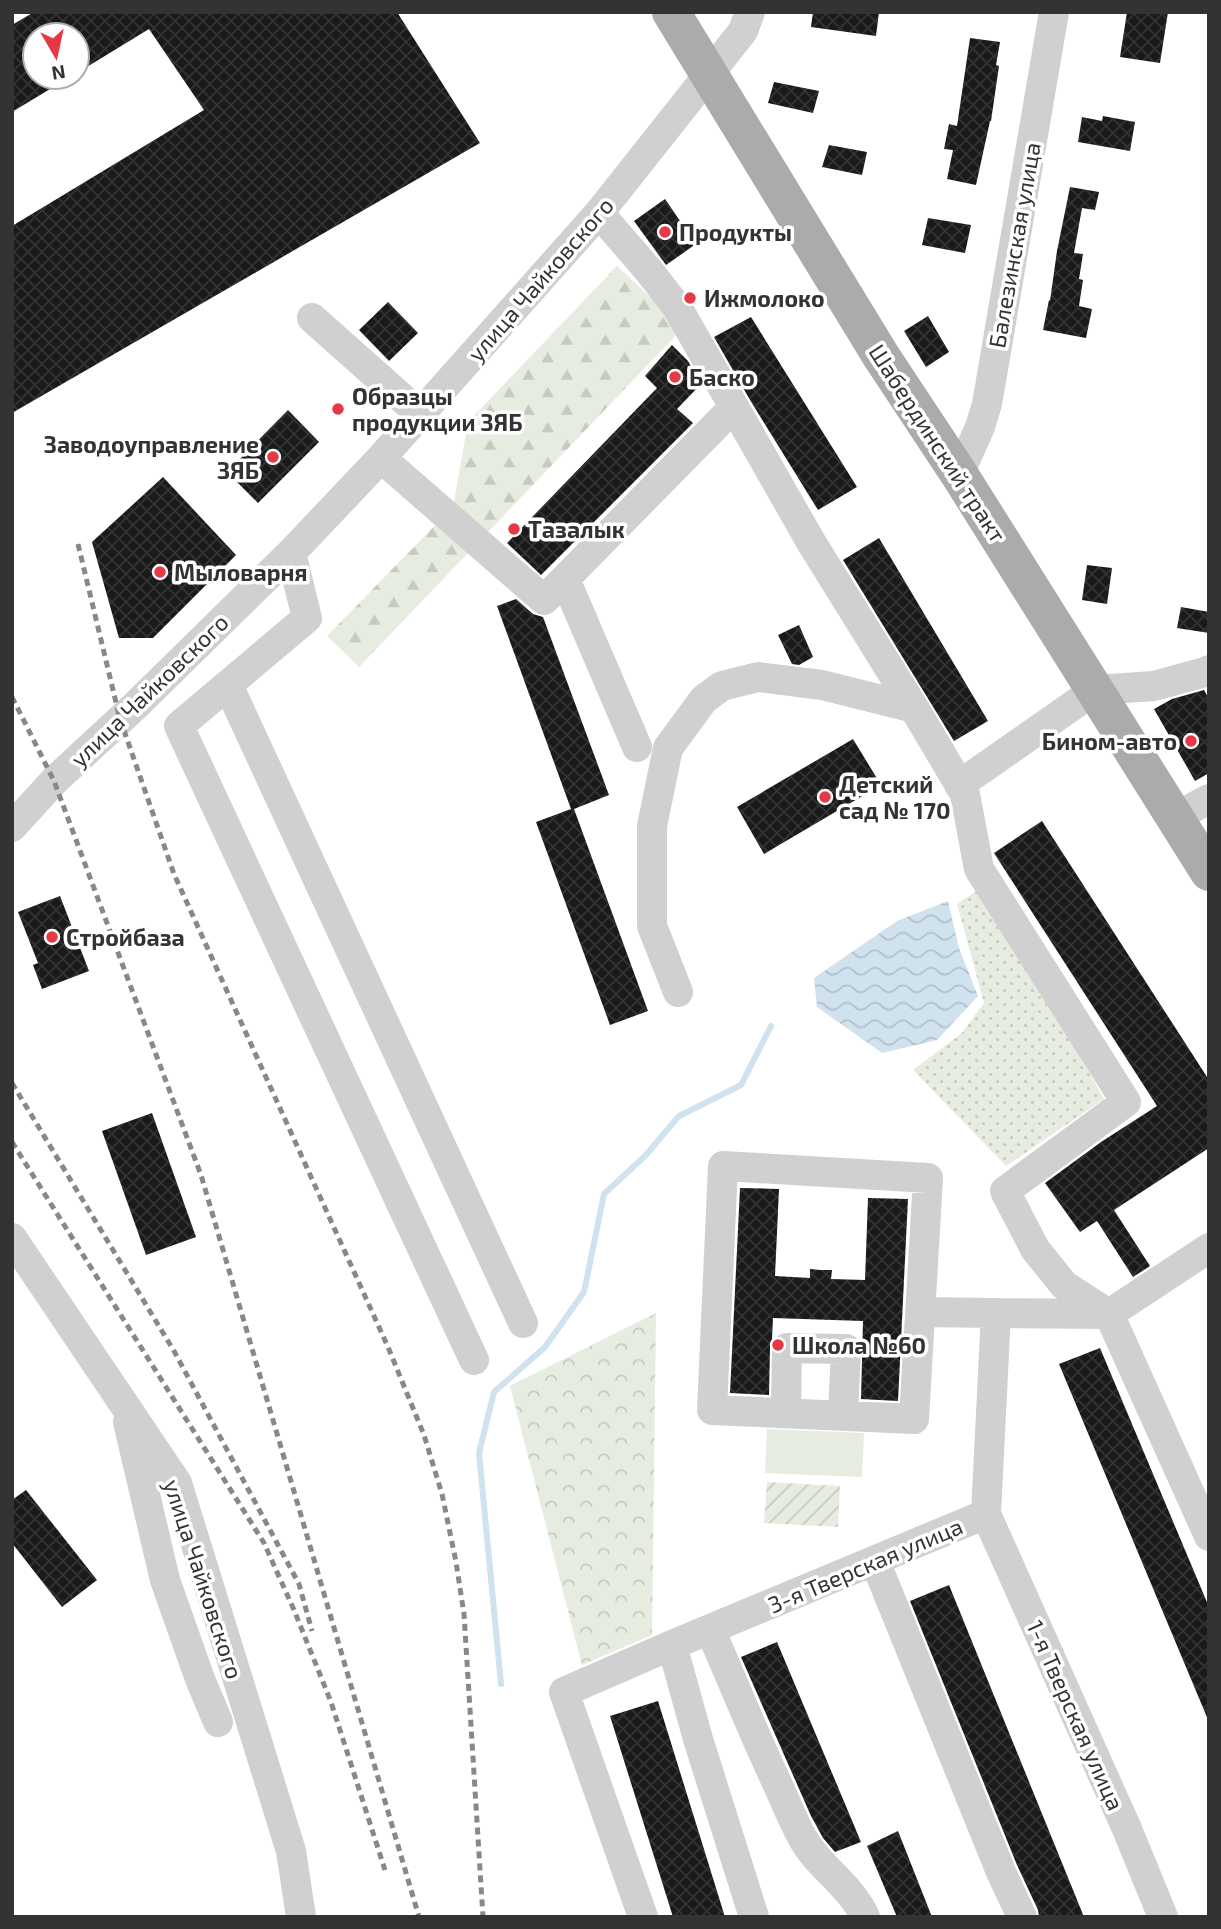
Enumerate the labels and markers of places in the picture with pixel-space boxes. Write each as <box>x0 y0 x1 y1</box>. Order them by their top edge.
place label: Продукты <box>679 218 792 246</box>
marker: Продукты <box>657 224 673 240</box>
place label: Ижмолоко <box>704 284 824 312</box>
marker: Ижмолоко <box>682 290 698 306</box>
place label: Баско <box>689 363 755 391</box>
marker: Баско <box>667 369 683 385</box>
place label: Образцы продукции ЗЯБ <box>352 382 523 436</box>
marker: Образцы продукции ЗЯБ <box>330 401 346 417</box>
place label: Заводоуправление ЗЯБ <box>44 430 259 484</box>
marker: Заводоуправление ЗЯБ <box>265 449 281 465</box>
place label: Тазалык <box>528 515 625 543</box>
marker: Тазалык <box>506 521 522 537</box>
place label: Мыловарня <box>174 558 308 586</box>
marker: Мыловарня <box>152 564 168 580</box>
place label: Бином-авто <box>1042 727 1177 755</box>
marker: Бином-авто <box>1183 733 1199 749</box>
place label: Детский сад № 170 <box>839 770 950 824</box>
marker: Детский сад № 170 <box>817 789 833 805</box>
place label: Стройбаза <box>66 923 185 951</box>
marker: Стройбаза <box>44 929 60 945</box>
place label: Школа №60 <box>792 1331 926 1359</box>
marker: Школа №60 <box>770 1337 786 1353</box>

